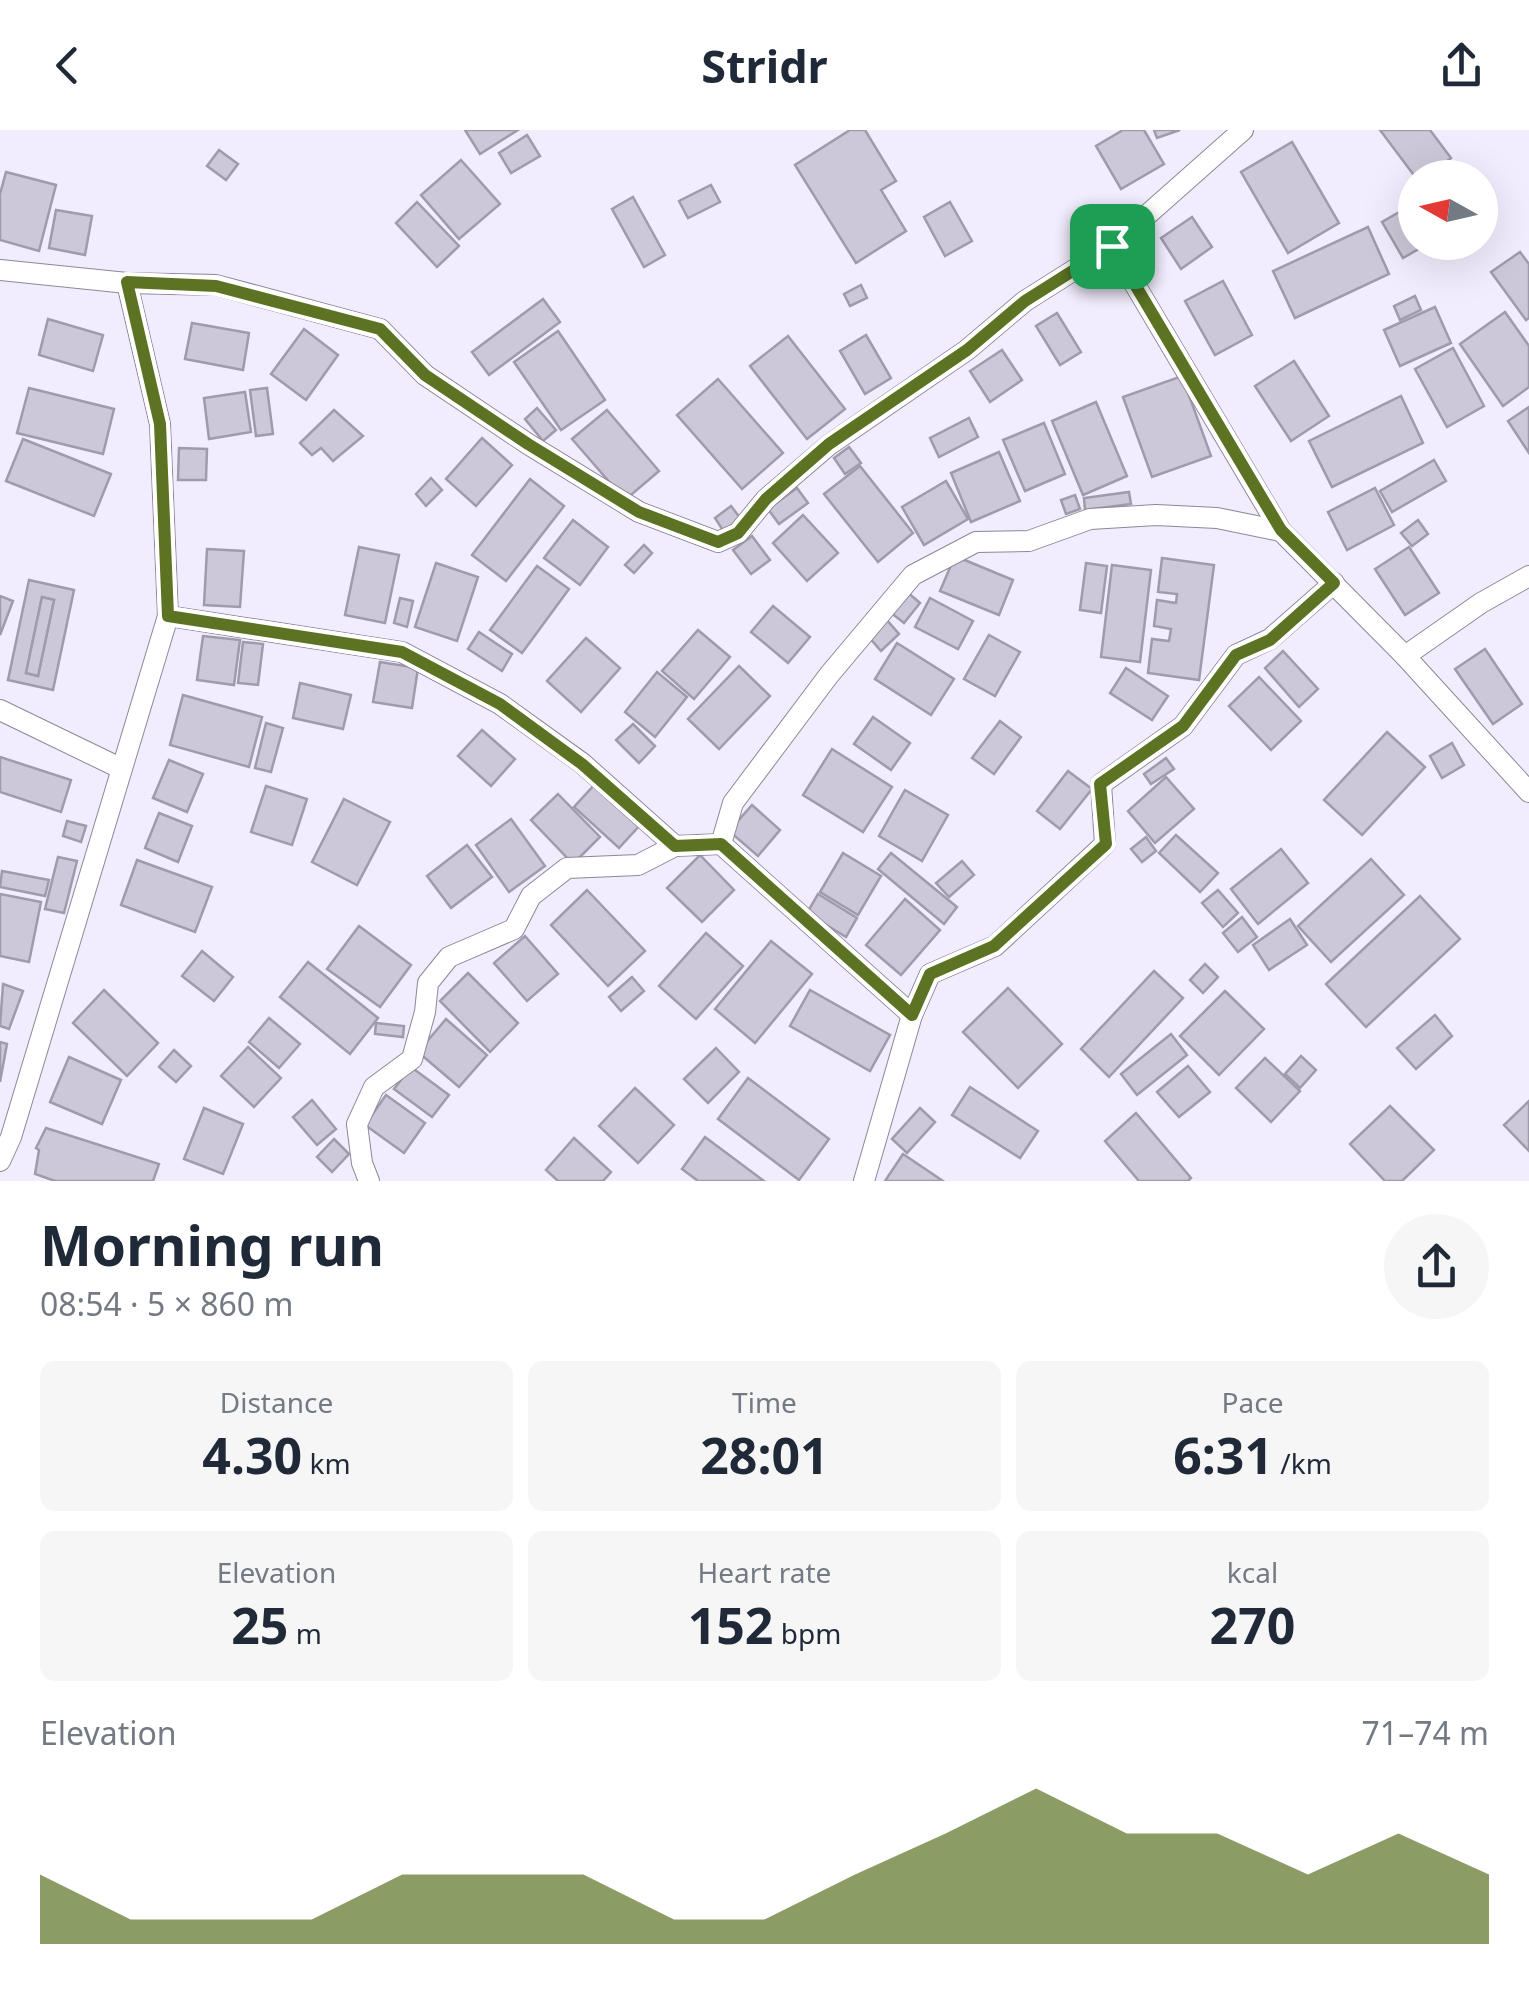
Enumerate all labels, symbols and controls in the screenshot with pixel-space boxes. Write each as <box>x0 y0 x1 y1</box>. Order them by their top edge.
text: Stridr <box>701 35 828 96</box>
icon: back <box>40 38 95 93</box>
icon: share <box>1434 38 1489 93</box>
north arrow <box>1398 160 1498 260</box>
map controls <box>1398 160 1498 260</box>
pin <box>1070 204 1155 289</box>
icon: arrive <box>1085 219 1140 274</box>
text: Morning run <box>40 1207 384 1282</box>
button: share <box>1384 1214 1489 1319</box>
text: 08:54 · 5 × 860 m <box>40 1282 293 1325</box>
text: Distance <box>220 1383 333 1421</box>
text: Time <box>732 1383 797 1421</box>
text: Pace <box>1222 1383 1283 1421</box>
text: 4.30 <box>202 1421 302 1489</box>
text: 28:01 <box>700 1421 829 1489</box>
text: 6:31 <box>1173 1421 1273 1489</box>
text: km <box>302 1444 351 1482</box>
text: /km <box>1273 1444 1332 1482</box>
text: Elevation <box>217 1553 336 1591</box>
text: Heart rate <box>698 1553 831 1591</box>
text: kcal <box>1227 1553 1278 1591</box>
text: 25 <box>231 1591 288 1659</box>
text: 152 <box>688 1591 773 1659</box>
text: 270 <box>1210 1591 1295 1659</box>
text: m <box>288 1614 322 1652</box>
text: bpm <box>773 1614 841 1652</box>
text: Elevation <box>40 1711 177 1754</box>
text: 71–74 m <box>1362 1711 1489 1754</box>

